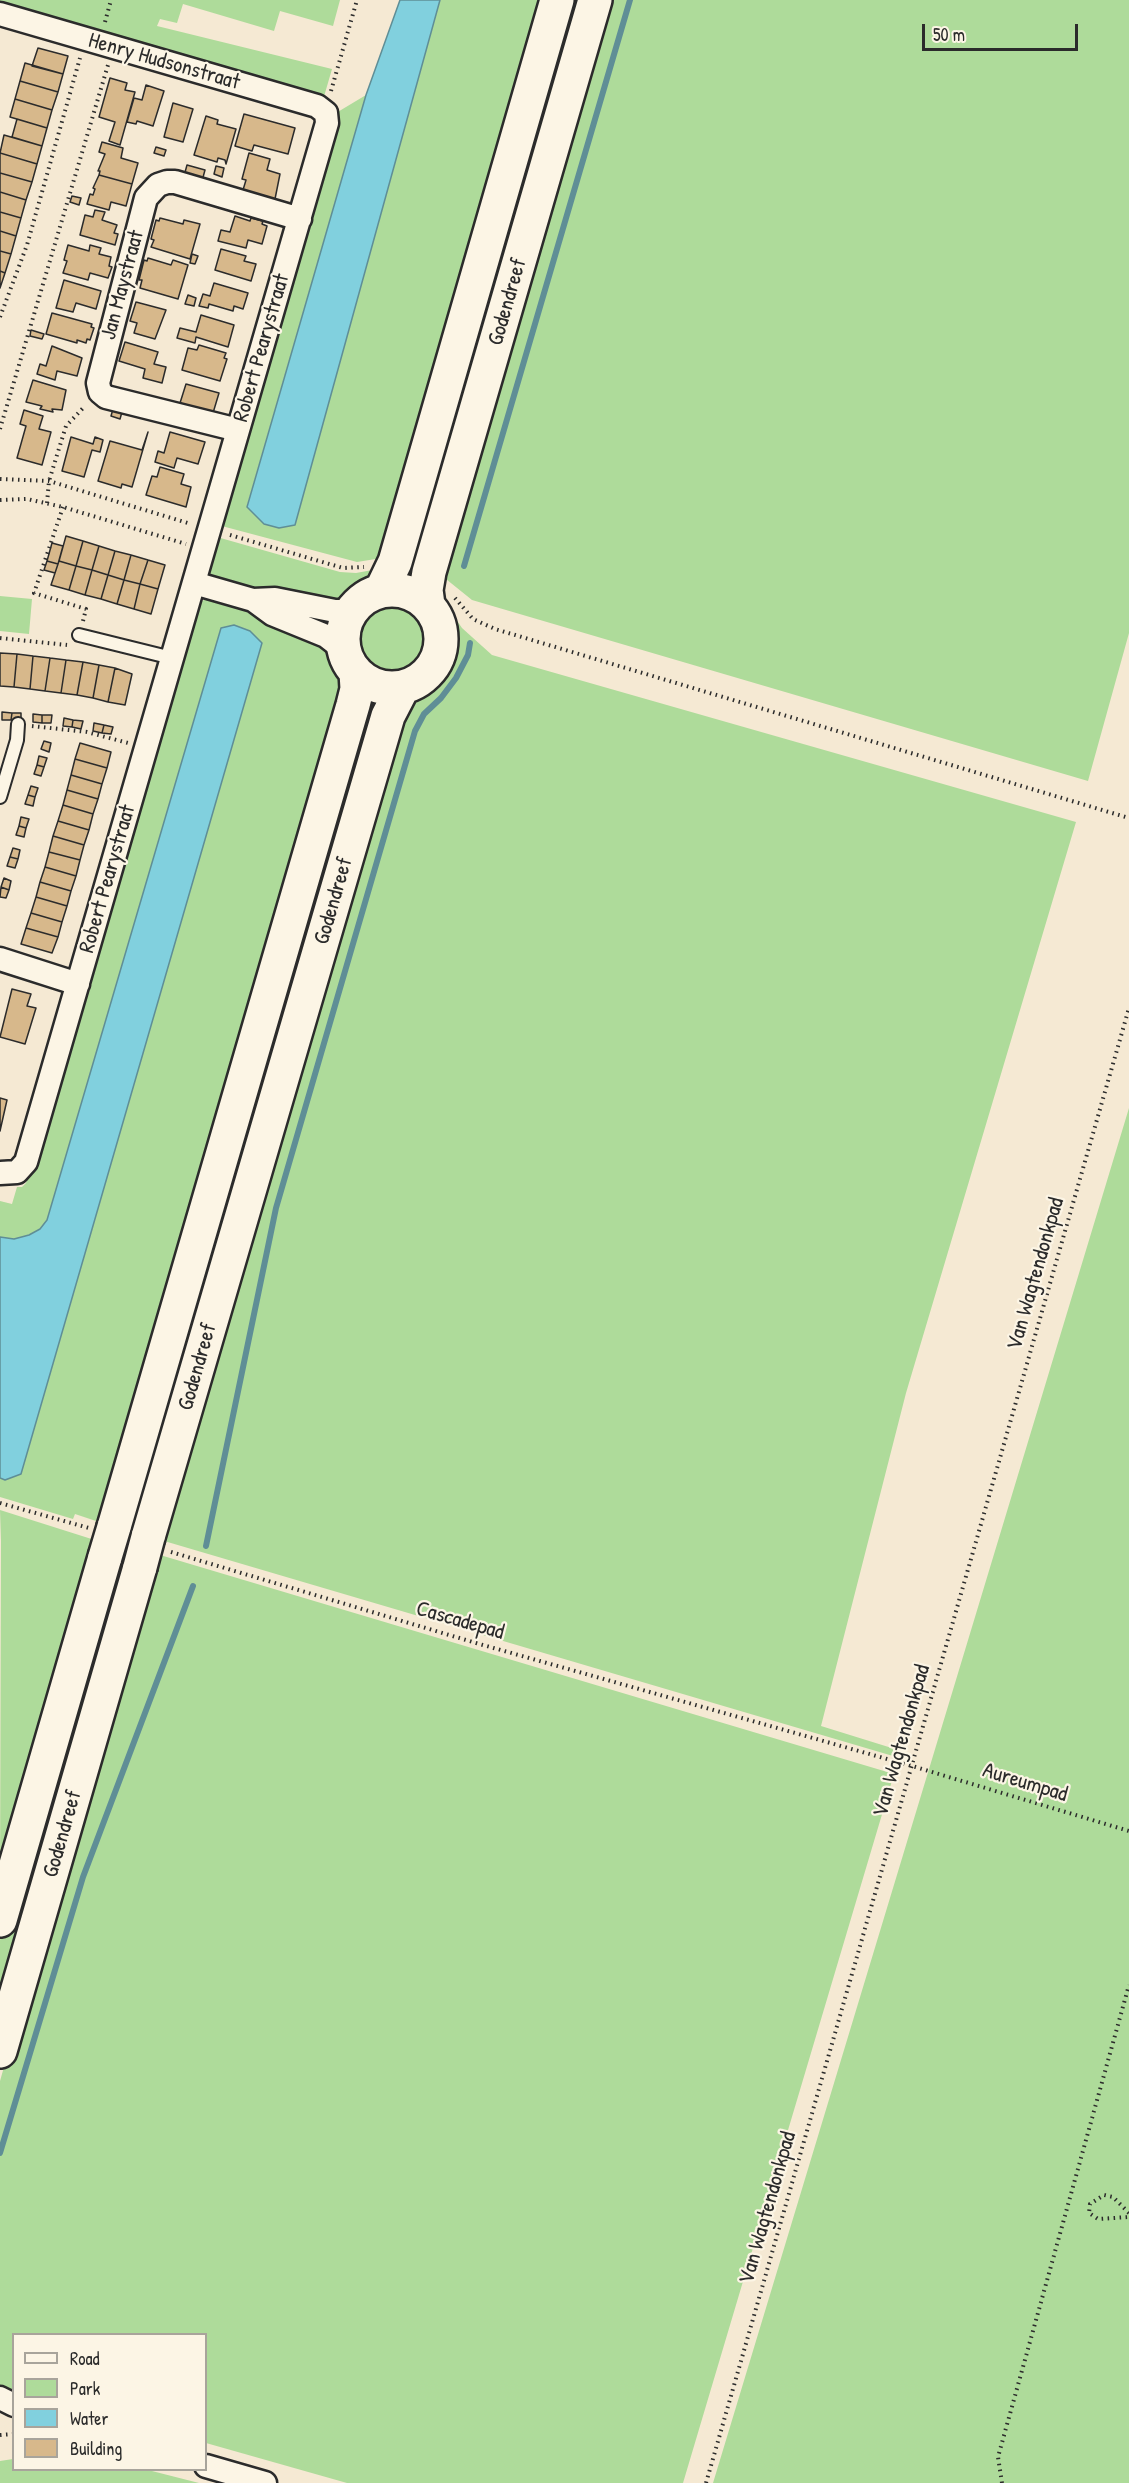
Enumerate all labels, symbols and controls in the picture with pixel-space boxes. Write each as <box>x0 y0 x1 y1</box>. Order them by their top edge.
scale bar <box>925 12 1081 50</box>
text: 50 m <box>933 22 965 47</box>
street label: Henry Hudsonstraat <box>85 28 243 96</box>
street label: Jan Maystraat <box>96 227 150 343</box>
street label: Godendreef <box>483 256 533 348</box>
street label: Robert Pearystraat <box>228 271 296 425</box>
street label: Robert Pearystraat <box>74 802 142 956</box>
street label: Godendreef <box>309 855 359 947</box>
street label: Van Wagtendonkpad <box>1002 1195 1070 1353</box>
street label: Godendreef <box>173 1321 223 1413</box>
street label: Cascadepad <box>413 1596 507 1646</box>
street label: Van Wagtendonkpad <box>868 1662 936 1820</box>
street label: Aureumpad <box>979 1758 1071 1808</box>
street label: Godendreef <box>38 1788 88 1880</box>
street label: Van Wagtendonkpad <box>734 2129 802 2287</box>
legend <box>12 2333 207 2471</box>
text: Road <box>70 2346 100 2371</box>
text: Park <box>70 2376 100 2401</box>
text: Water <box>70 2406 108 2431</box>
text: Building <box>70 2436 122 2461</box>

